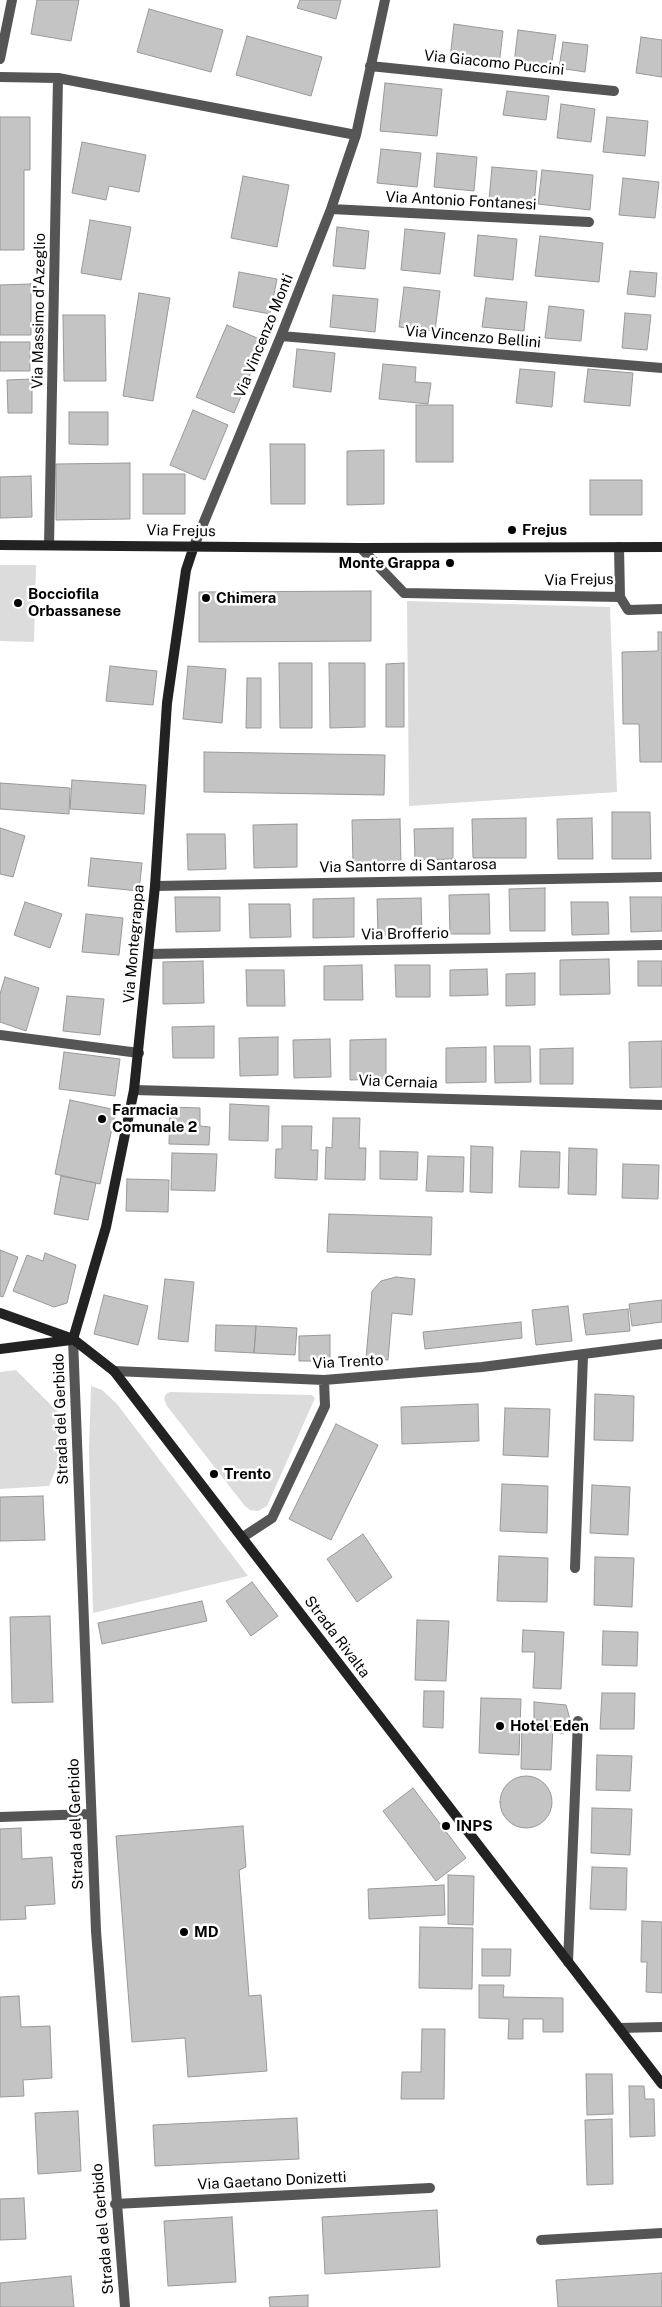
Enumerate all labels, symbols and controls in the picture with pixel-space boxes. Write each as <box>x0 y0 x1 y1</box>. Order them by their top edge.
street label: Via Giacomo Puccini <box>423 47 565 79</box>
street label: Via Antonio Fontanesi <box>385 188 537 214</box>
street label: Via Massimo d'Azeglio <box>29 233 49 389</box>
street label: Via Vincenzo Monti <box>231 271 297 401</box>
street label: Via Vincenzo Bellini <box>404 322 542 352</box>
street label: Via Frejus <box>146 521 216 541</box>
place label: Frejus <box>522 521 567 539</box>
marker: Frejus <box>506 524 518 536</box>
place label: Monte Grappa <box>339 554 440 572</box>
marker: Monte Grappa <box>444 557 456 569</box>
street label: Via Frejus <box>544 570 614 590</box>
place label: Bocciofila Orbassanese <box>28 585 121 620</box>
place label: Chimera <box>216 589 276 607</box>
marker: Chimera <box>200 592 212 604</box>
marker: Bocciofila Orbassanese <box>12 597 24 609</box>
street label: Via Santorre di Santarosa <box>319 855 497 877</box>
street label: Via Montegrappa <box>120 884 148 1004</box>
street label: Via Brofferio <box>361 924 449 944</box>
street label: Via Cernaia <box>358 1072 438 1092</box>
place label: Farmacia Comunale 2 <box>112 1101 197 1136</box>
marker: Farmacia Comunale 2 <box>96 1113 108 1125</box>
street label: Via Trento <box>312 1351 384 1373</box>
street label: Strada del Gerbido <box>50 1353 72 1485</box>
place label: Trento <box>224 1465 271 1483</box>
marker: Trento <box>208 1468 220 1480</box>
street label: Strada Rivalta <box>300 1593 374 1681</box>
place label: Hotel Eden <box>510 1717 589 1735</box>
marker: Hotel Eden <box>494 1720 506 1732</box>
street label: Strada del Gerbido <box>65 1758 87 1890</box>
place label: INPS <box>456 1817 493 1835</box>
marker: INPS <box>440 1820 452 1832</box>
place label: MD <box>194 1923 219 1941</box>
marker: MD <box>178 1926 190 1938</box>
street label: Strada del Gerbido <box>88 2163 118 2295</box>
street label: Via Gaetano Donizetti <box>197 2168 347 2194</box>

